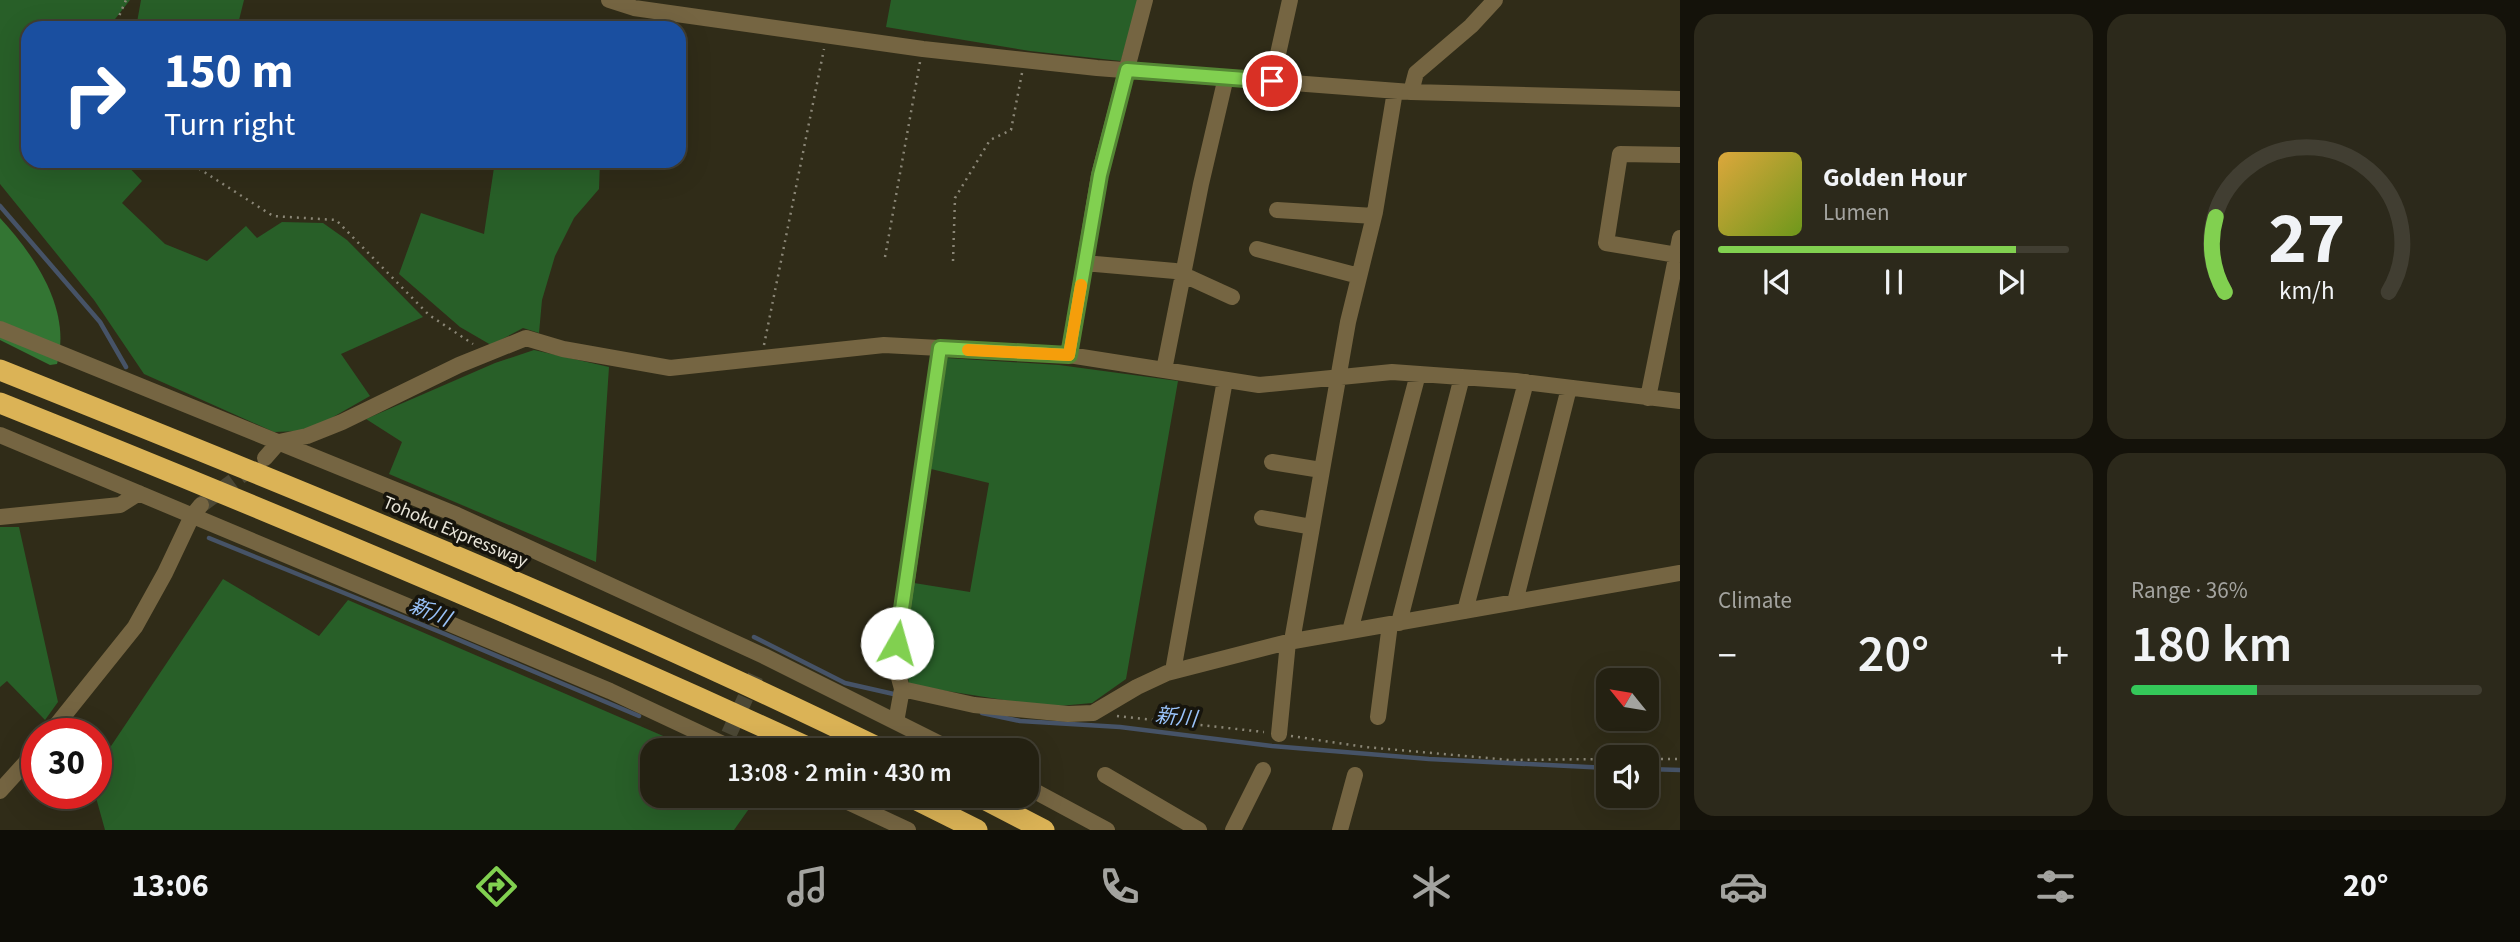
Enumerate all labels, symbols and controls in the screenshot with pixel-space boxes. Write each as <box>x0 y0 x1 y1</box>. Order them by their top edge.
text: 150 m <box>164 37 293 107</box>
icon: right <box>49 49 140 140</box>
pin <box>1242 51 1302 111</box>
icon: arrive <box>1253 62 1291 100</box>
text: Turn right <box>164 102 295 148</box>
text: Golden Hour <box>1823 159 1967 196</box>
text: 27 <box>2268 188 2345 292</box>
text: Lumen <box>1823 196 1890 229</box>
icon: previous <box>1758 263 1796 301</box>
icon: pause <box>1875 263 1913 301</box>
icon: next <box>1992 263 2030 301</box>
text: km/h <box>2279 273 2334 309</box>
street label: Tohoku Expressway <box>378 489 532 575</box>
text: Range · 36% <box>2131 574 2248 607</box>
text: Climate <box>1718 584 1792 617</box>
water label: 新川 <box>405 590 457 635</box>
position arrow <box>860 606 934 680</box>
text: 180 km <box>2131 608 2292 682</box>
text: 20° <box>1858 618 1929 692</box>
text: − <box>1718 629 1737 683</box>
text: + <box>2050 629 2069 683</box>
north arrow <box>1596 668 1659 732</box>
map controls <box>1596 668 1659 808</box>
water label: 新川 <box>1154 700 1200 734</box>
speed limit sign: 30 <box>21 718 112 809</box>
button: sound <box>1596 745 1659 808</box>
text: 13:08 · 2 min · 430 m <box>727 754 952 791</box>
icon: directions <box>472 862 521 911</box>
icon: music <box>783 862 832 911</box>
icon: phone <box>1095 862 1144 911</box>
icon: climate <box>1407 862 1456 911</box>
icon: car <box>1719 862 1768 911</box>
icon: filters <box>2031 862 2080 911</box>
text: 13:06 <box>131 863 209 909</box>
text: 20° <box>2343 863 2388 909</box>

